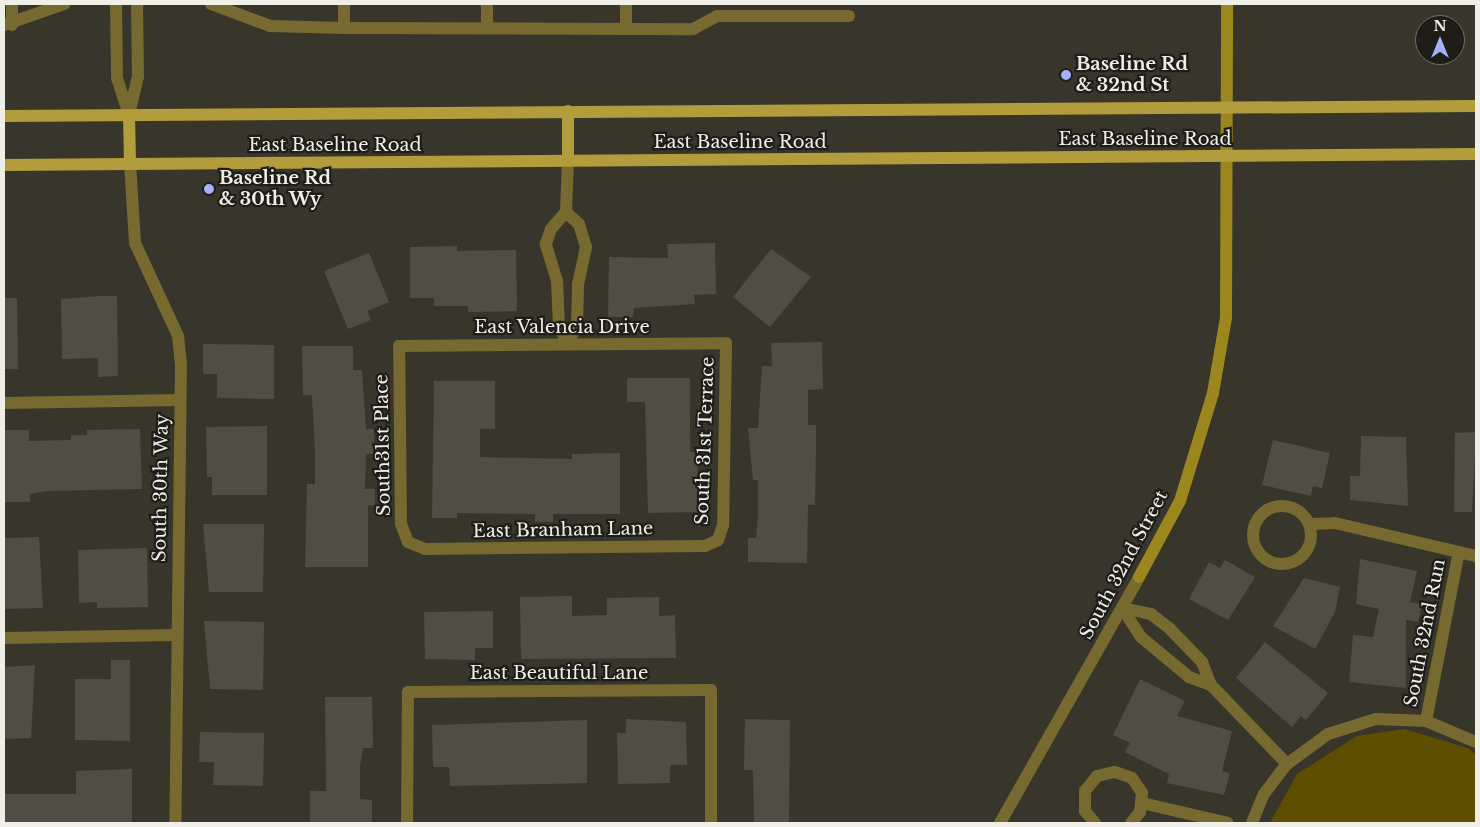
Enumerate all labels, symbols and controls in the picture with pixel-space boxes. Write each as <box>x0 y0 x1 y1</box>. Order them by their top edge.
north arrow <box>1415 15 1465 65</box>
text: N <box>1433 17 1447 35</box>
place label: Baseline Rd & 32nd St <box>1076 54 1188 96</box>
marker: Baseline Rd & 32nd St <box>1060 69 1072 81</box>
street label: East Baseline Road <box>1058 128 1232 150</box>
street label: East Baseline Road <box>653 131 827 153</box>
street label: East Baseline Road <box>248 134 422 156</box>
place label: Baseline Rd & 30th Wy <box>219 168 331 210</box>
marker: Baseline Rd & 30th Wy <box>203 183 215 195</box>
street label: East Valencia Drive <box>474 316 650 338</box>
street label: South 31st Terrace <box>691 356 719 526</box>
street label: South31st Place <box>371 374 395 516</box>
street label: South 30th Way <box>149 413 173 563</box>
street label: South 32nd Street <box>1076 487 1172 643</box>
street label: East Branham Lane <box>473 518 653 542</box>
street label: South 32nd Run <box>1400 557 1450 709</box>
street label: East Beautiful Lane <box>470 662 648 684</box>

